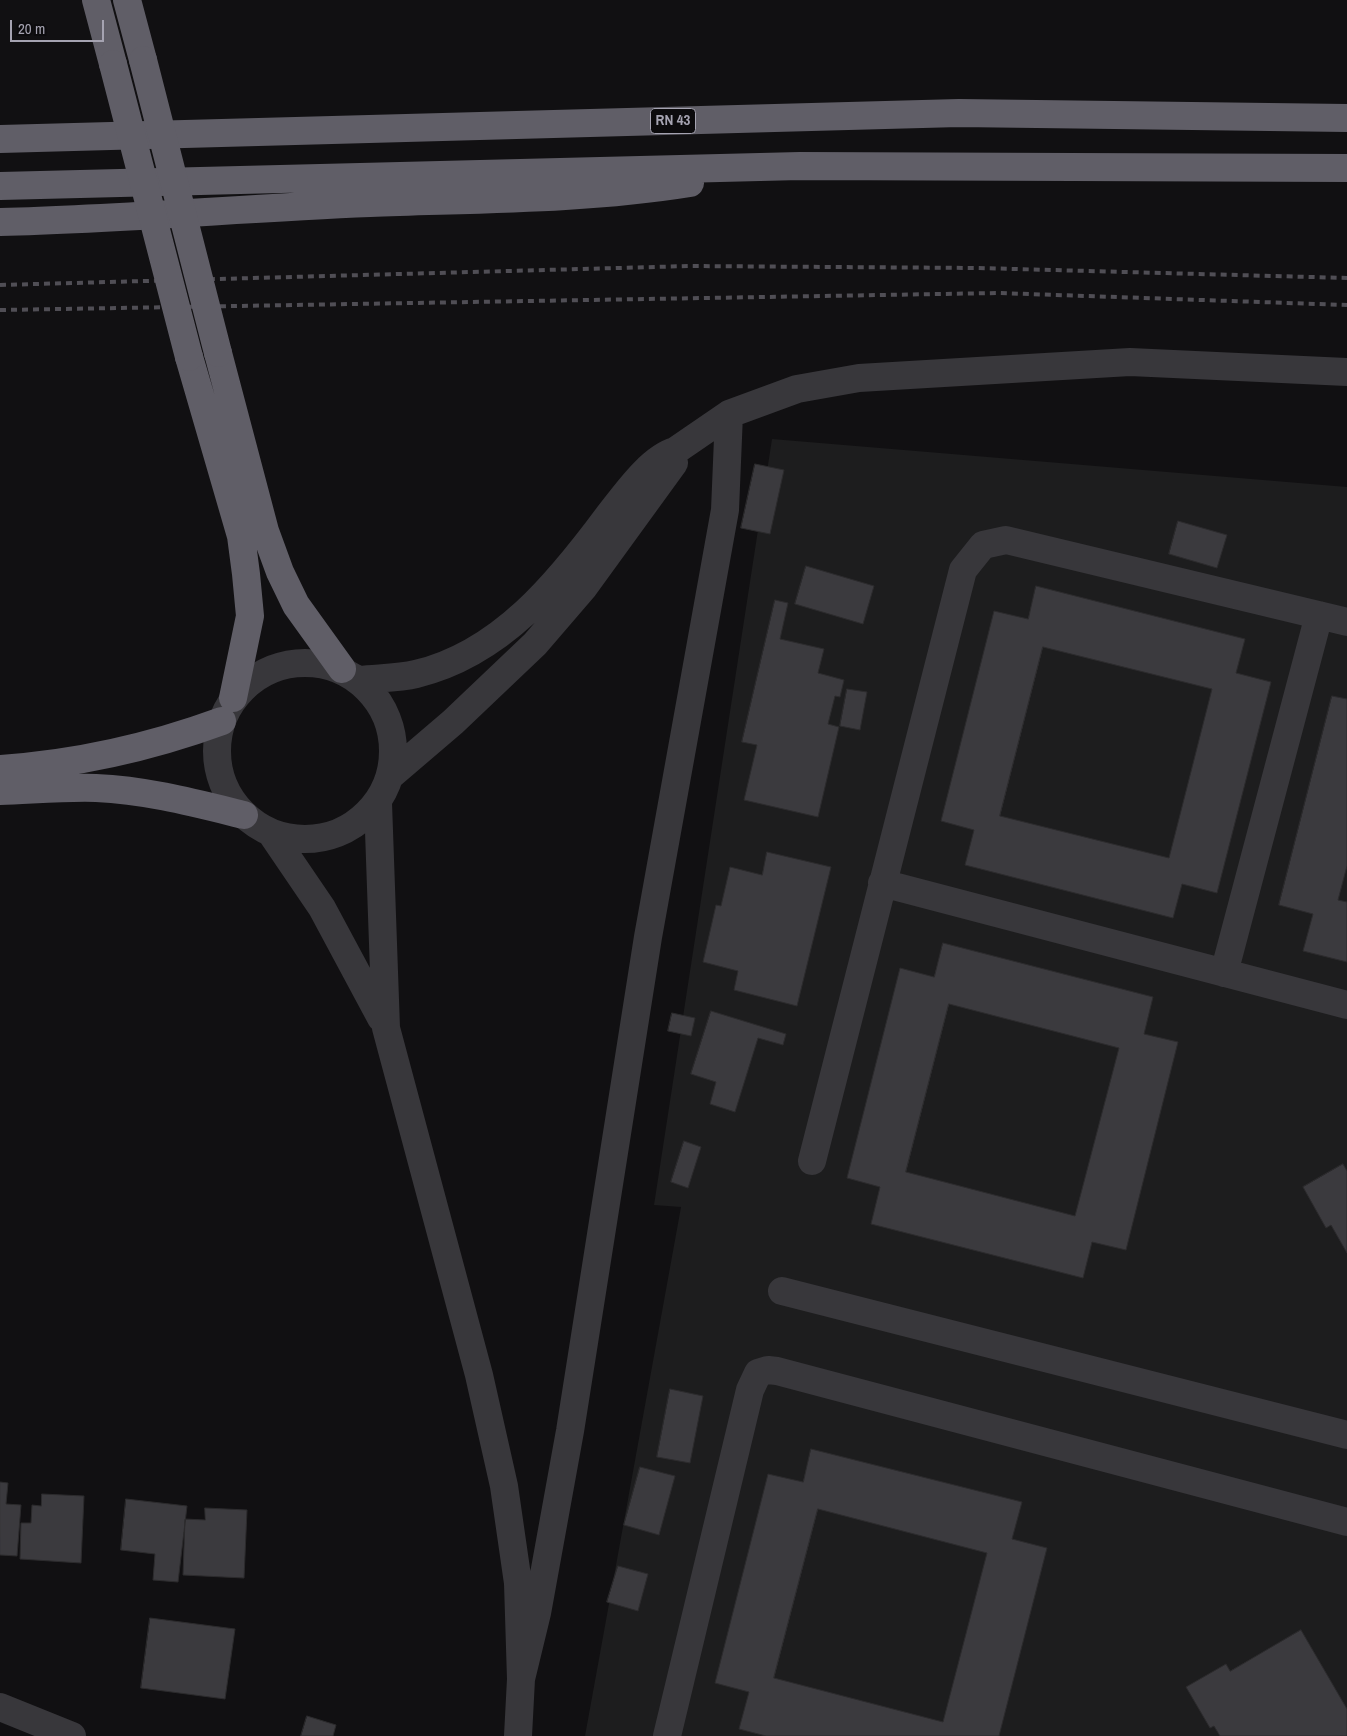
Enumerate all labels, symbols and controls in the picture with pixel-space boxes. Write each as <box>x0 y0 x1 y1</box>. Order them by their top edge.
scale bar <box>12 10 106 42</box>
text: 20 m <box>18 18 45 39</box>
road number: RN 43 <box>650 108 696 134</box>

